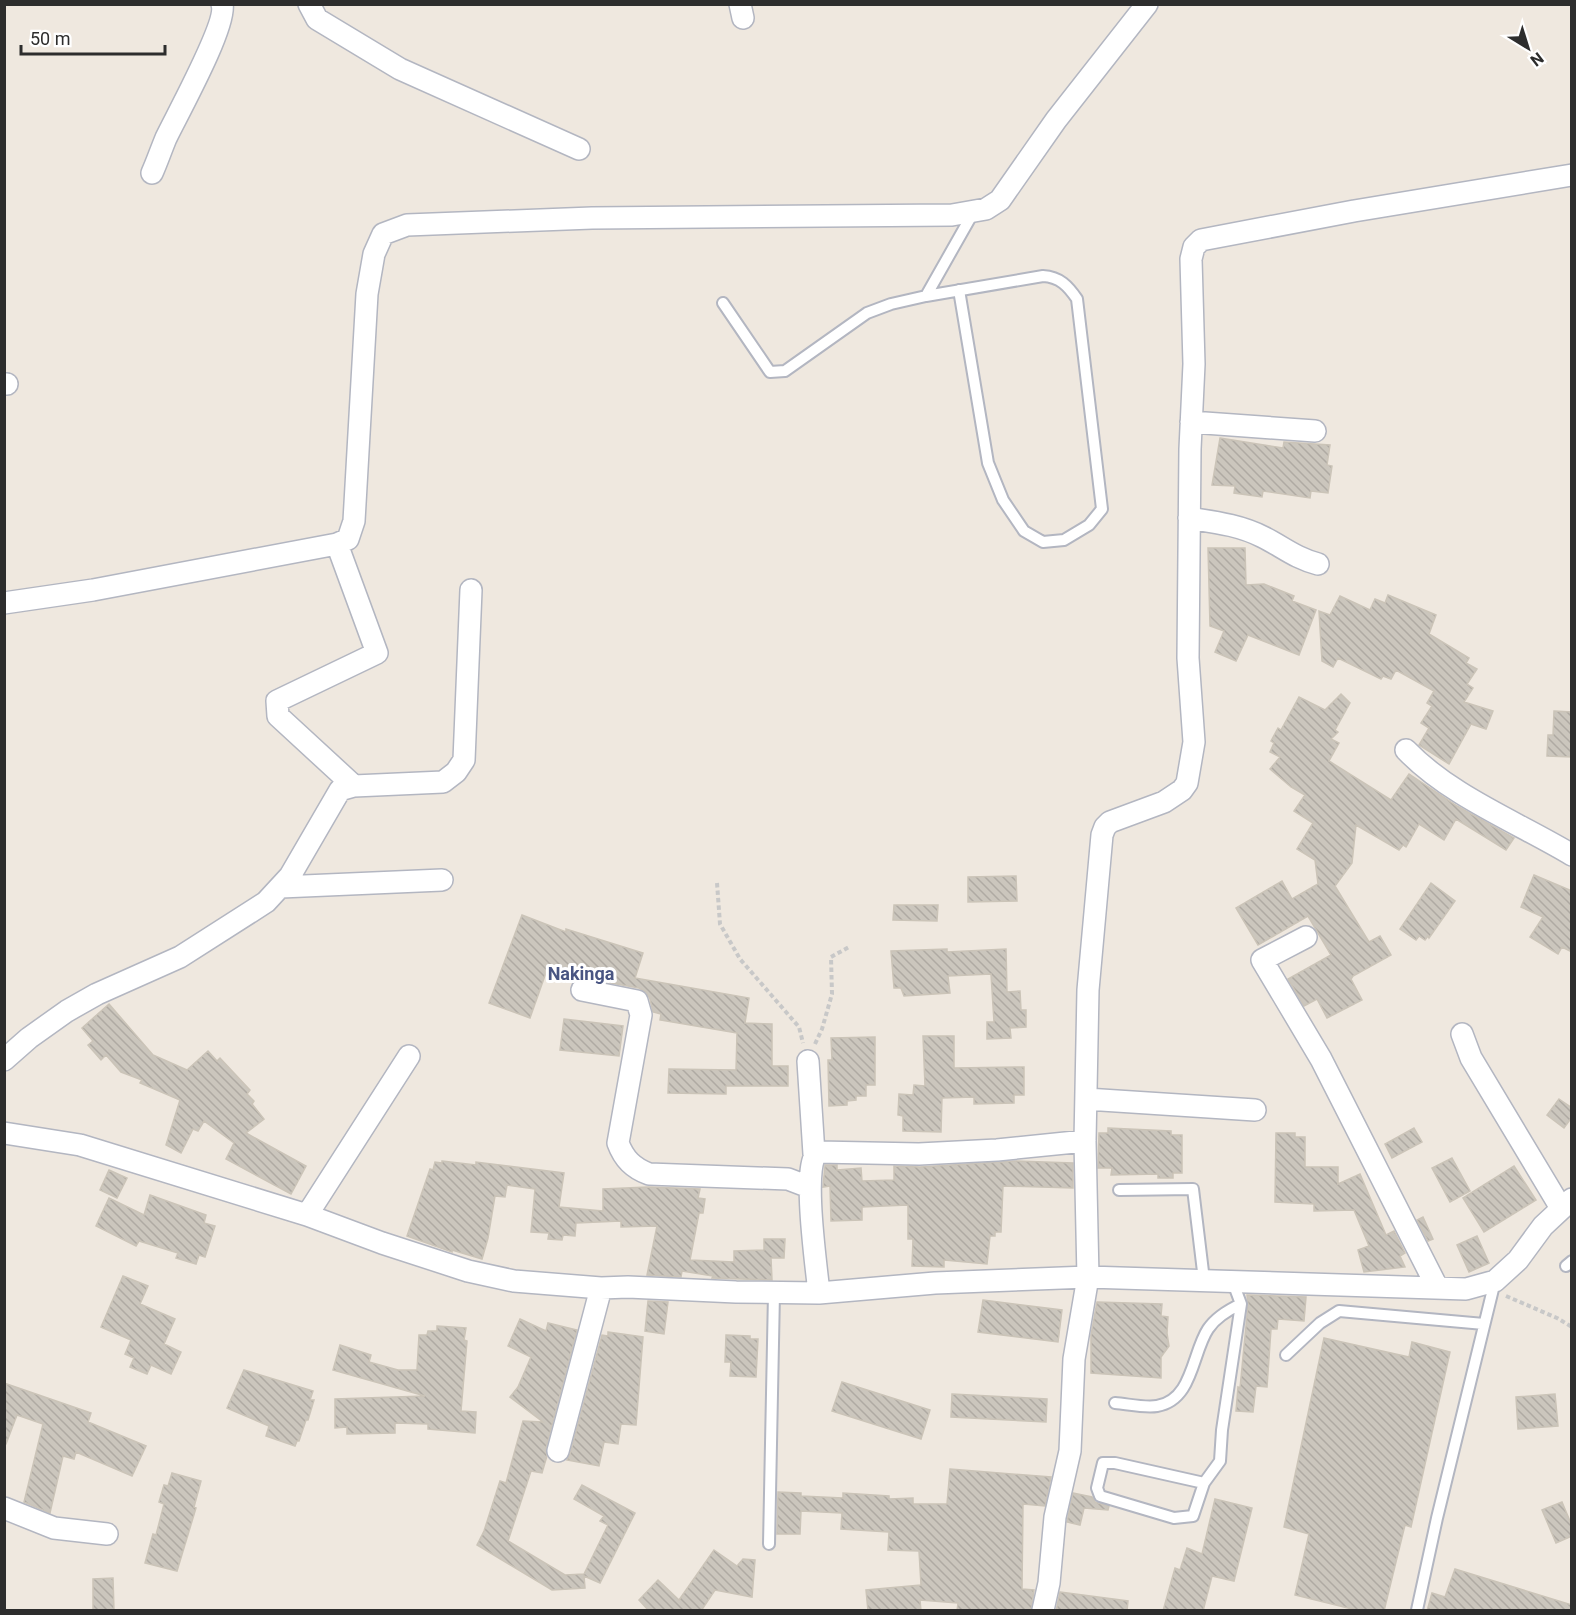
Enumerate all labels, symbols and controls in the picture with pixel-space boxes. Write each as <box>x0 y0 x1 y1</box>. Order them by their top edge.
scale bar <box>21 18 165 56</box>
north arrow <box>1498 18 1558 78</box>
text: 50 m <box>30 28 70 49</box>
text: N <box>1527 48 1547 70</box>
district label: Nakinga <box>548 963 615 984</box>

